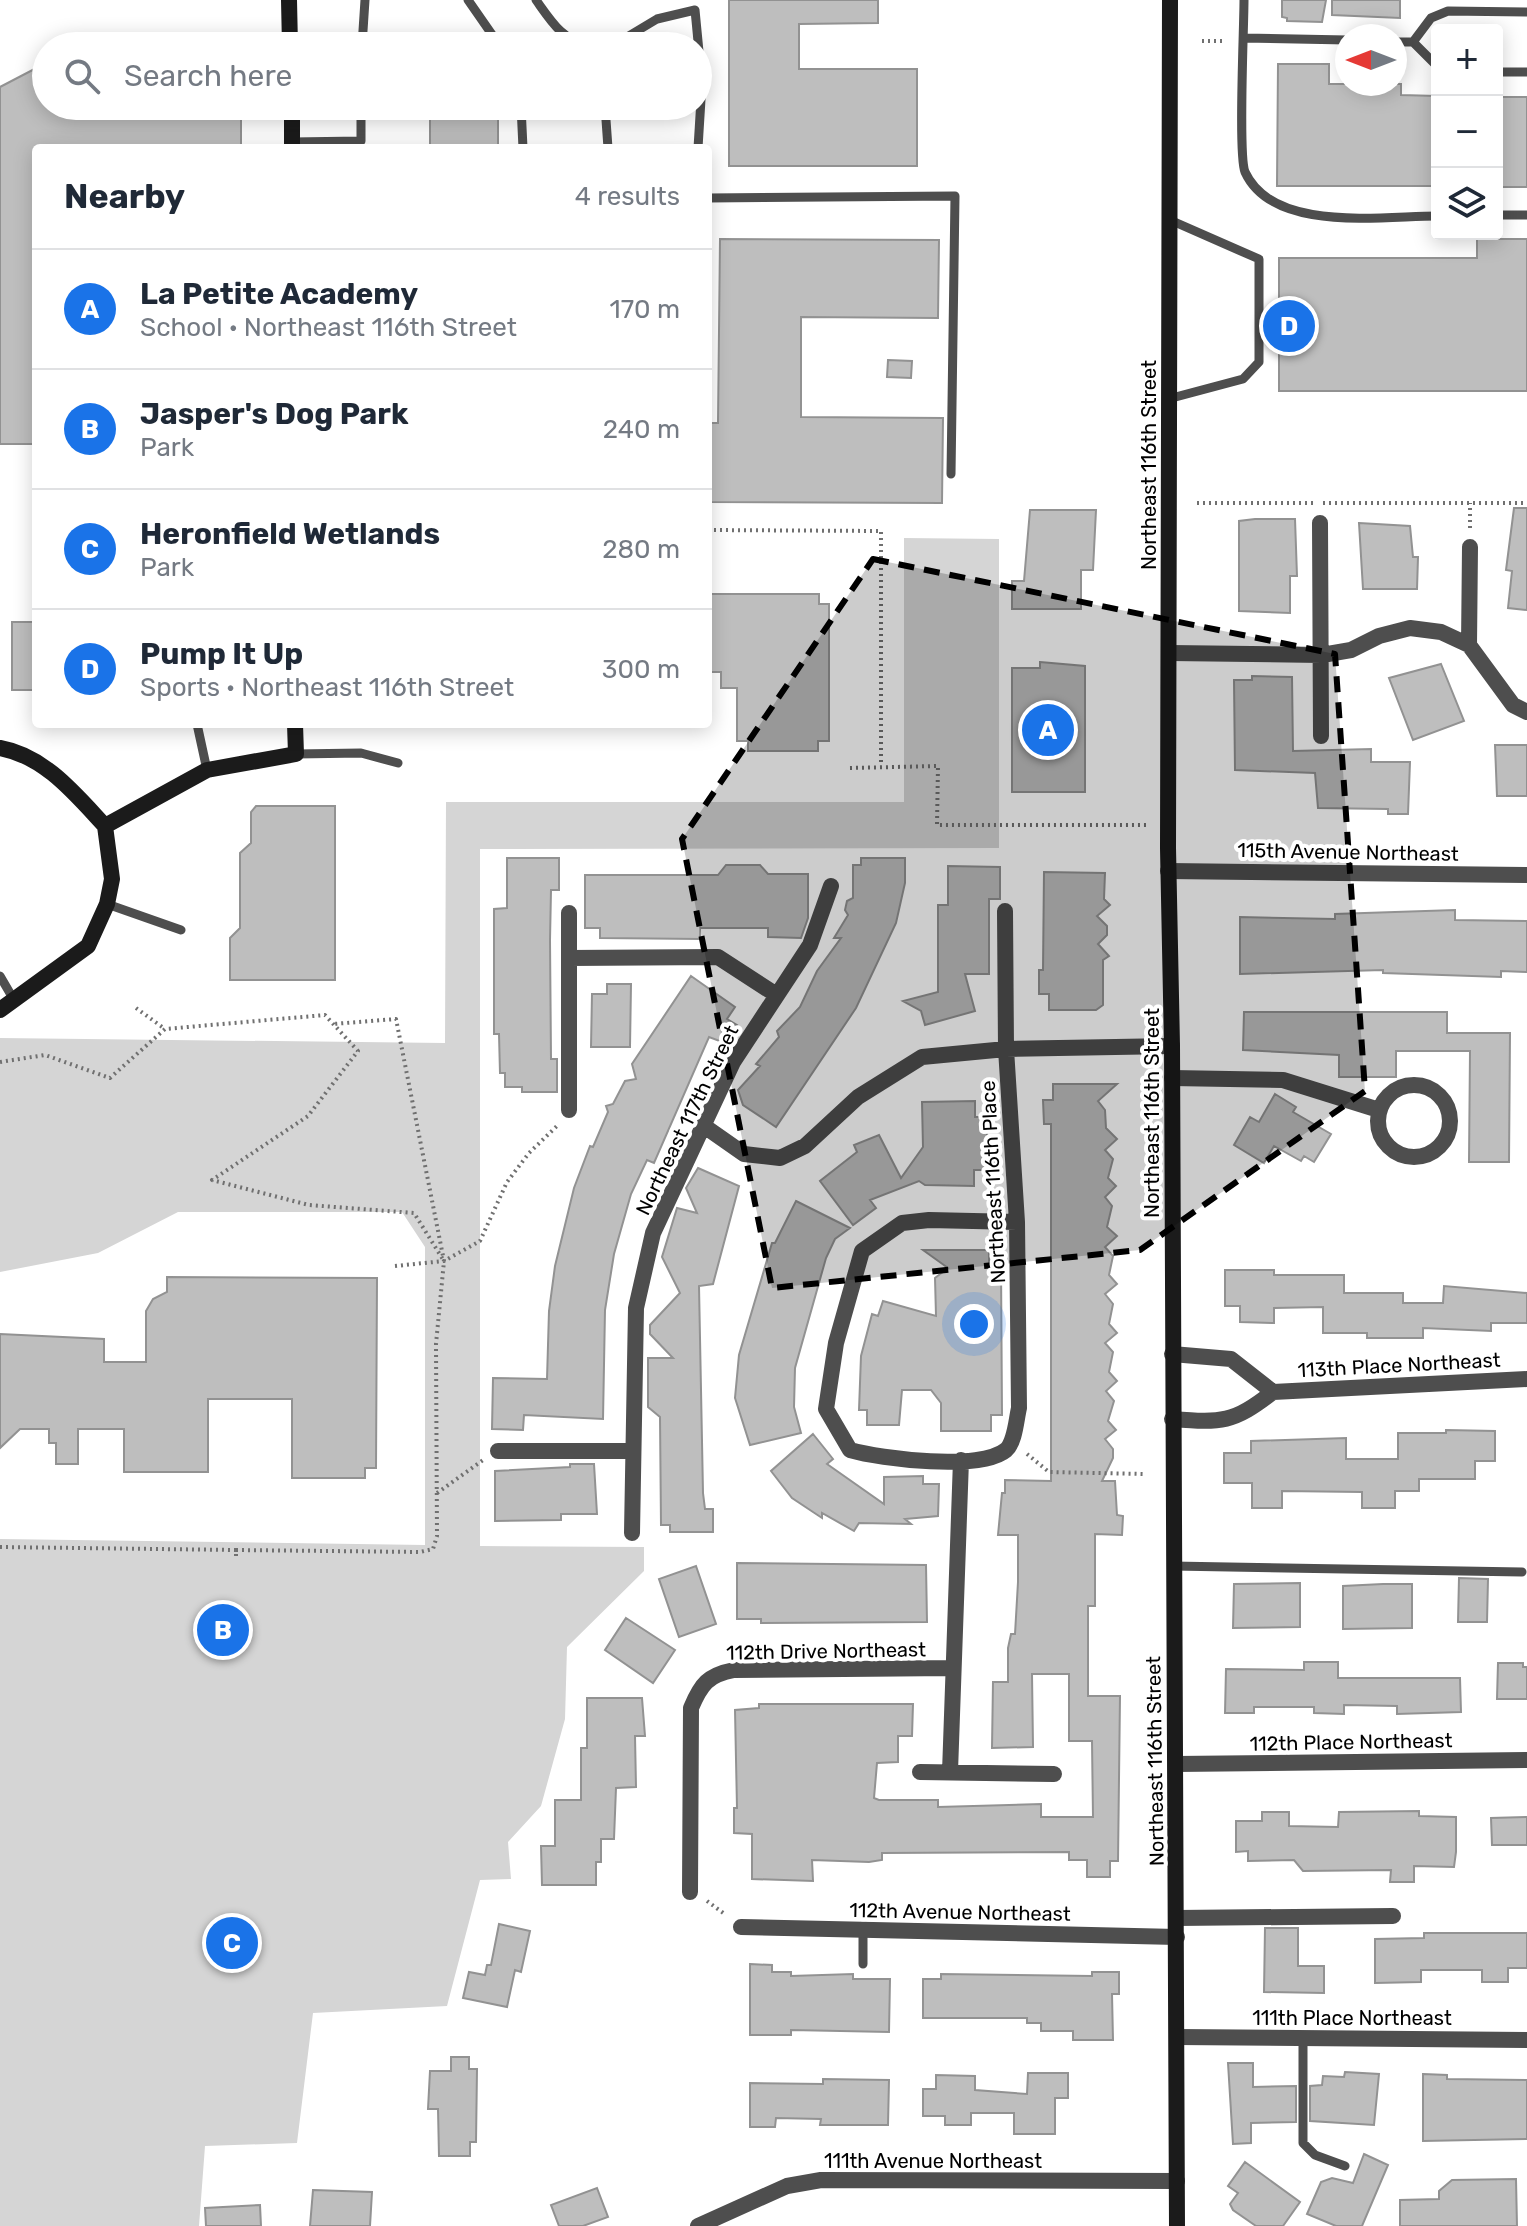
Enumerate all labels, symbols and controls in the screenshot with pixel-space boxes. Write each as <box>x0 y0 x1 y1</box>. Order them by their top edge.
north arrow <box>1335 24 1407 96</box>
map controls <box>1431 24 1503 240</box>
button: + <box>1431 24 1503 96</box>
search box <box>32 32 712 120</box>
icon: search <box>60 54 104 98</box>
text: Search here <box>124 58 292 94</box>
button: − <box>1431 96 1503 168</box>
button: layers <box>1431 168 1503 240</box>
text: Nearby <box>64 176 185 217</box>
text: 4 results <box>575 181 680 212</box>
text: La Petite Academy <box>140 276 418 312</box>
text: A <box>81 294 99 325</box>
text: 170 m <box>610 294 680 325</box>
pin: D <box>1263 296 1315 356</box>
text: School · Northeast 116th Street <box>140 312 517 343</box>
street label: Northeast 116th Street <box>1137 360 1161 570</box>
text: Jasper's Dog Park <box>140 396 409 432</box>
text: B <box>81 414 99 445</box>
text: 240 m <box>603 414 680 445</box>
text: Park <box>140 432 194 463</box>
text: Heronfield Wetlands <box>140 516 440 552</box>
text: C <box>81 534 99 565</box>
text: 280 m <box>602 534 680 565</box>
text: Park <box>140 552 194 583</box>
text: Pump It Up <box>140 636 303 672</box>
text: D <box>81 654 99 685</box>
text: 300 m <box>602 654 680 685</box>
text: Sports · Northeast 116th Street <box>140 672 514 703</box>
pin: A <box>1022 700 1074 760</box>
street label: 115th Avenue Northeast <box>1237 838 1459 866</box>
street label: Northeast 116th Street <box>1140 1008 1164 1218</box>
street label: Northeast 117th Street <box>631 1021 744 1219</box>
street label: Northeast 116th Place <box>976 1080 1010 1284</box>
your location <box>954 1304 994 1344</box>
street label: 113th Place Northeast <box>1297 1348 1501 1382</box>
pin: B <box>197 1600 249 1660</box>
street label: 112th Drive Northeast <box>726 1637 926 1665</box>
street label: Northeast 116th Street <box>1141 1656 1169 1866</box>
street label: 112th Place Northeast <box>1249 1728 1453 1756</box>
street label: 112th Avenue Northeast <box>849 1898 1071 1926</box>
pin: C <box>206 1913 258 1973</box>
street label: 111th Place Northeast <box>1252 2006 1452 2030</box>
street label: 111th Avenue Northeast <box>824 2149 1042 2173</box>

